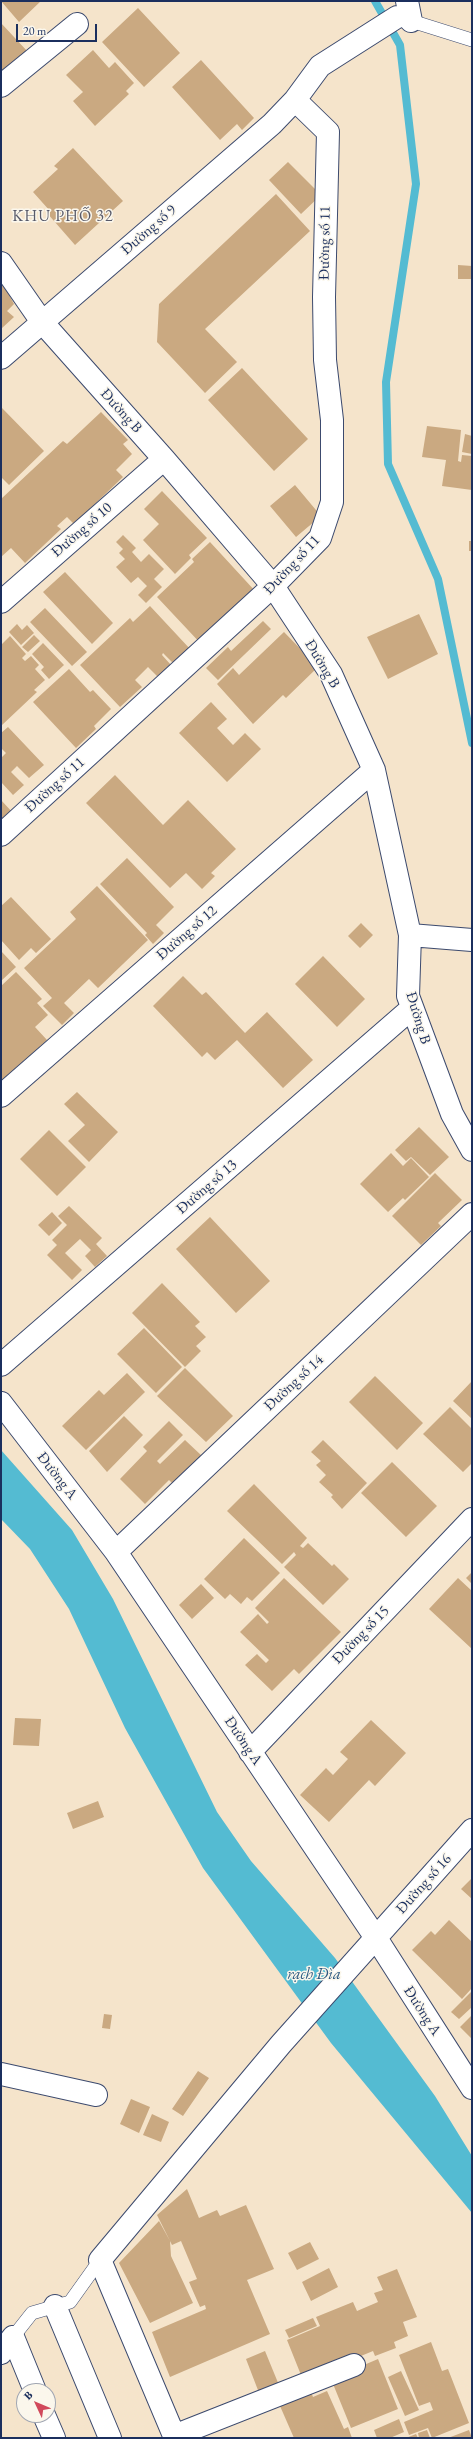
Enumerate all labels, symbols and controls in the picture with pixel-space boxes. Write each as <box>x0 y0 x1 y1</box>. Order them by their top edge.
scale bar <box>18 16 99 42</box>
text: 20 m <box>23 23 46 39</box>
street label: Đường số 9 <box>118 201 180 259</box>
street label: Đường số 11 <box>315 206 335 280</box>
district label: KHU PHỐ 32 <box>12 207 114 227</box>
street label: Đường B <box>96 385 146 437</box>
street label: Đường số 10 <box>48 499 116 561</box>
street label: Đường số 11 <box>260 532 324 598</box>
street label: Đường B <box>300 636 344 692</box>
street label: Đường số 11 <box>21 753 89 817</box>
street label: Đường số 12 <box>153 902 221 964</box>
street label: Đường B <box>402 990 434 1046</box>
street label: Đường số 13 <box>173 1156 241 1218</box>
street label: Đường số 14 <box>261 1351 327 1415</box>
street label: Đường A <box>33 1449 81 1503</box>
street label: Đường số 15 <box>329 1602 393 1668</box>
street label: Đường A <box>220 1713 266 1769</box>
street label: Đường số 16 <box>392 1850 456 1918</box>
water label: rạch Đìa <box>287 1965 341 1985</box>
street label: Đường A <box>399 1983 445 2039</box>
north arrow <box>16 2383 56 2423</box>
text: B <box>21 2388 36 2403</box>

